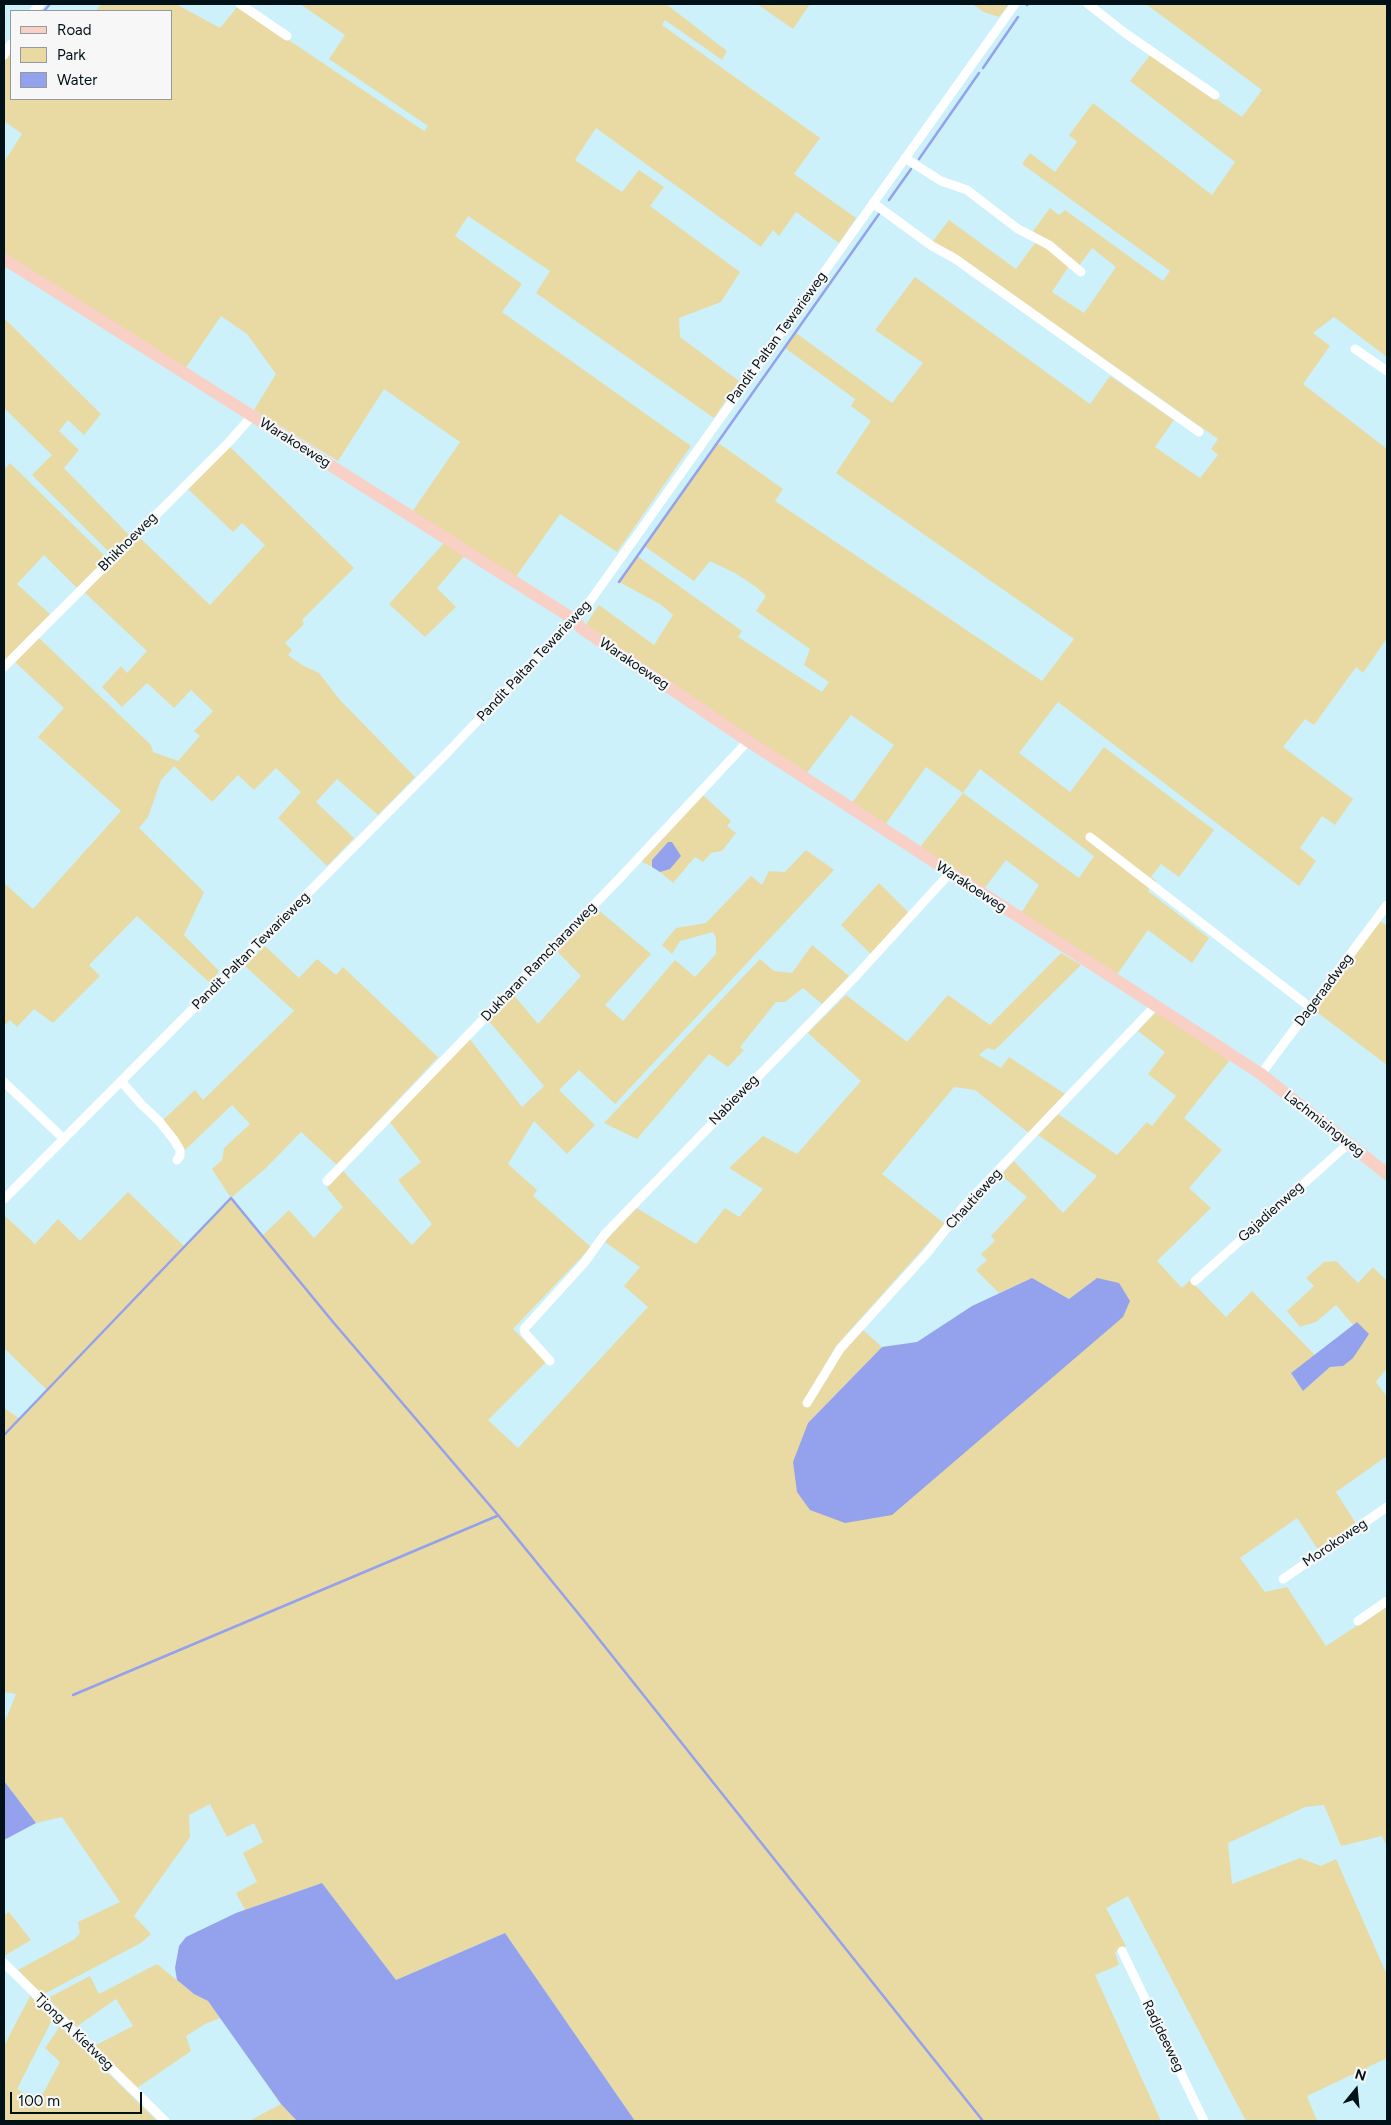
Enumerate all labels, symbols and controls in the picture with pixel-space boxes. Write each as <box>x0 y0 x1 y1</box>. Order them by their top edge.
legend <box>10 10 172 100</box>
text: Road <box>57 21 92 39</box>
text: Park <box>57 46 86 64</box>
text: Water <box>57 71 97 89</box>
street label: Pandit Paltan Tewarieweg <box>723 269 831 407</box>
street label: Warakoeweg <box>256 414 334 472</box>
street label: Bhikhoeweg <box>95 509 161 575</box>
street label: Pandit Paltan Tewarieweg <box>474 597 594 725</box>
street label: Warakoeweg <box>596 634 672 694</box>
street label: Warakoeweg <box>933 858 1009 916</box>
street label: Pandit Paltan Tewarieweg <box>189 889 313 1013</box>
street label: Dukharan Ramcharanweg <box>478 899 600 1025</box>
street label: Dageraadweg <box>1291 950 1357 1030</box>
street label: Nabieweg <box>706 1071 762 1129</box>
street label: Lachmisingweg <box>1280 1087 1368 1161</box>
street label: Chautieweg <box>942 1165 1006 1233</box>
street label: Gajadienweg <box>1235 1178 1307 1246</box>
street label: Morokoweg <box>1300 1515 1370 1571</box>
street label: Tjong A Kietweg <box>31 1990 117 2074</box>
street label: Radjdeeweg <box>1138 1997 1188 2075</box>
north arrow <box>1331 2065 1381 2115</box>
text: N <box>1353 2065 1368 2085</box>
scale bar <box>12 2082 145 2114</box>
text: 100 m <box>18 2092 60 2110</box>

